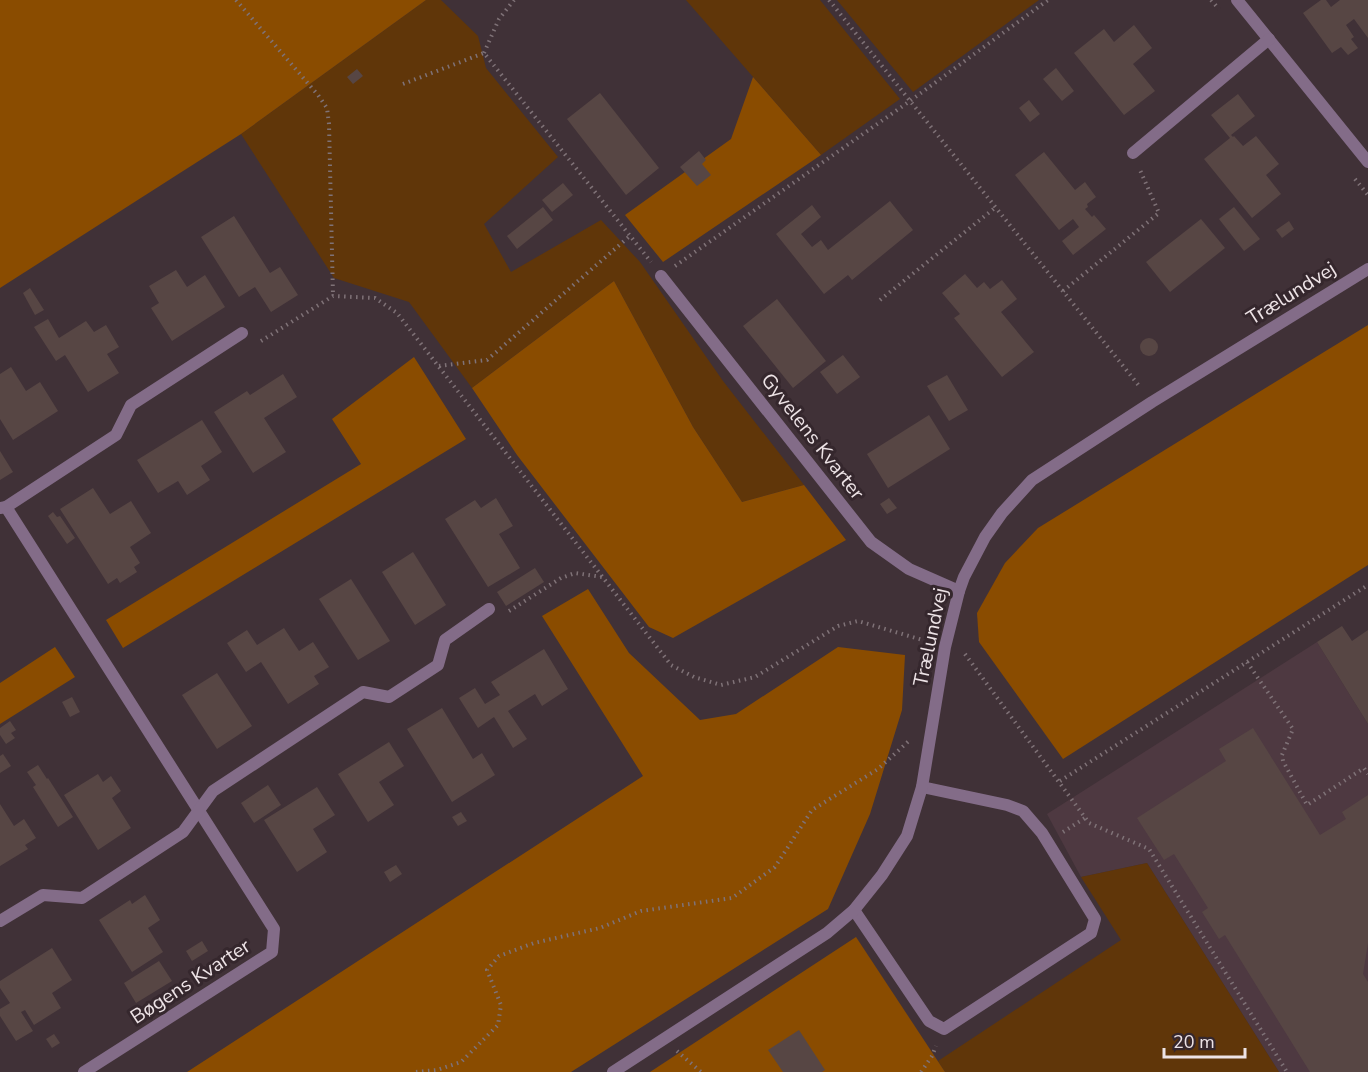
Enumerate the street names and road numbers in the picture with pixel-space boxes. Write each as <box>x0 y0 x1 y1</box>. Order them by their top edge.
street label: Trælundvej <box>1242 255 1341 331</box>
street label: Gyvelens Kvarter <box>755 367 871 505</box>
street label: Trælundvej <box>907 585 954 689</box>
street label: Bøgens Kvarter <box>125 932 256 1030</box>

